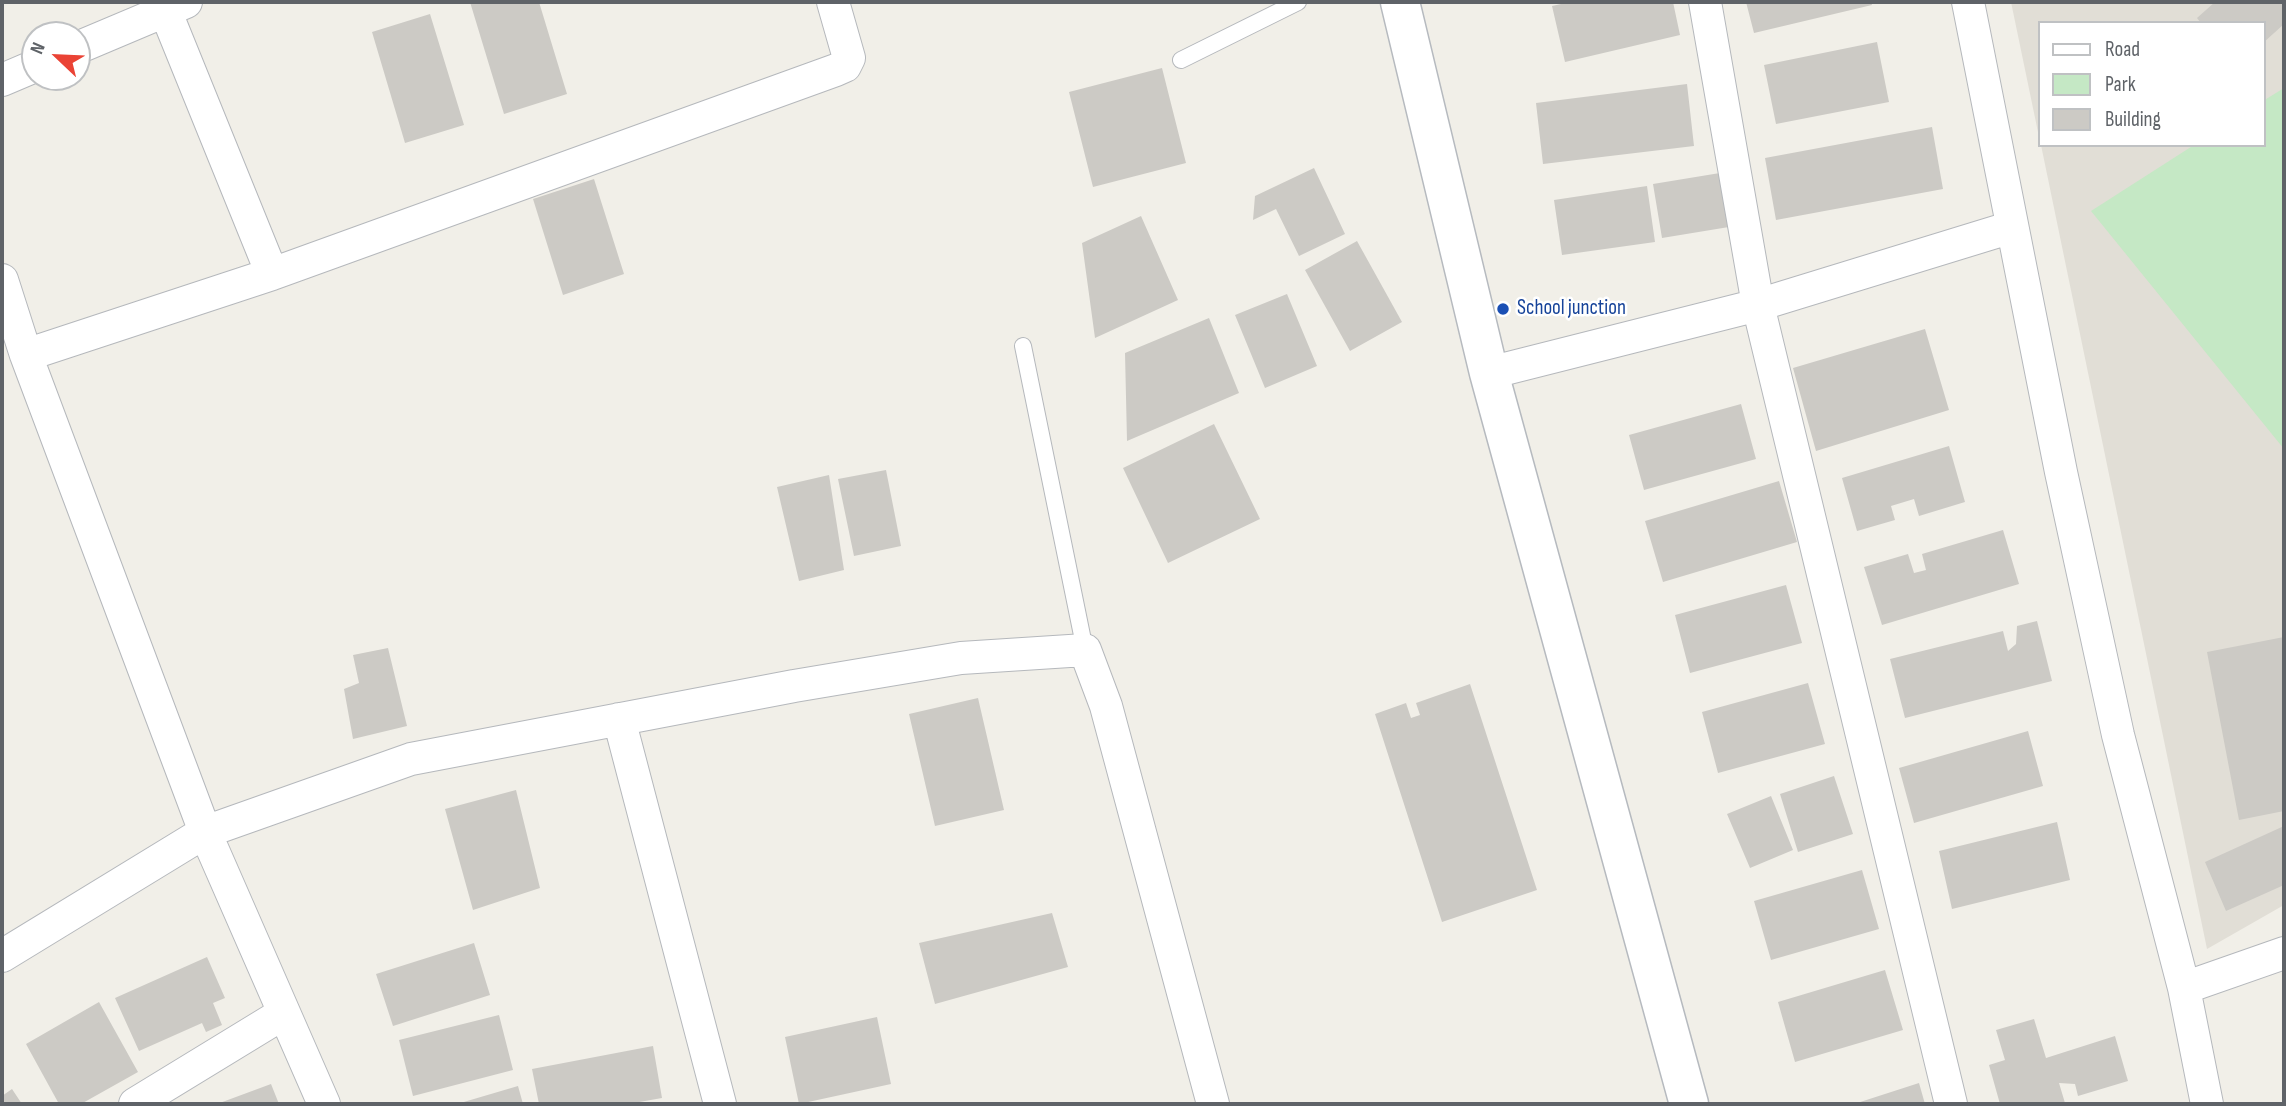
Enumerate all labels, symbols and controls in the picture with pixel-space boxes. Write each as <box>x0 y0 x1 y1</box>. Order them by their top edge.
north arrow <box>21 21 91 91</box>
legend <box>2038 21 2265 147</box>
text: Road <box>2105 37 2140 62</box>
text: N <box>25 39 51 58</box>
text: Park <box>2105 72 2136 97</box>
text: Building <box>2105 107 2161 132</box>
place label: School junction <box>1517 296 1626 322</box>
marker: School junction <box>1495 301 1511 317</box>

